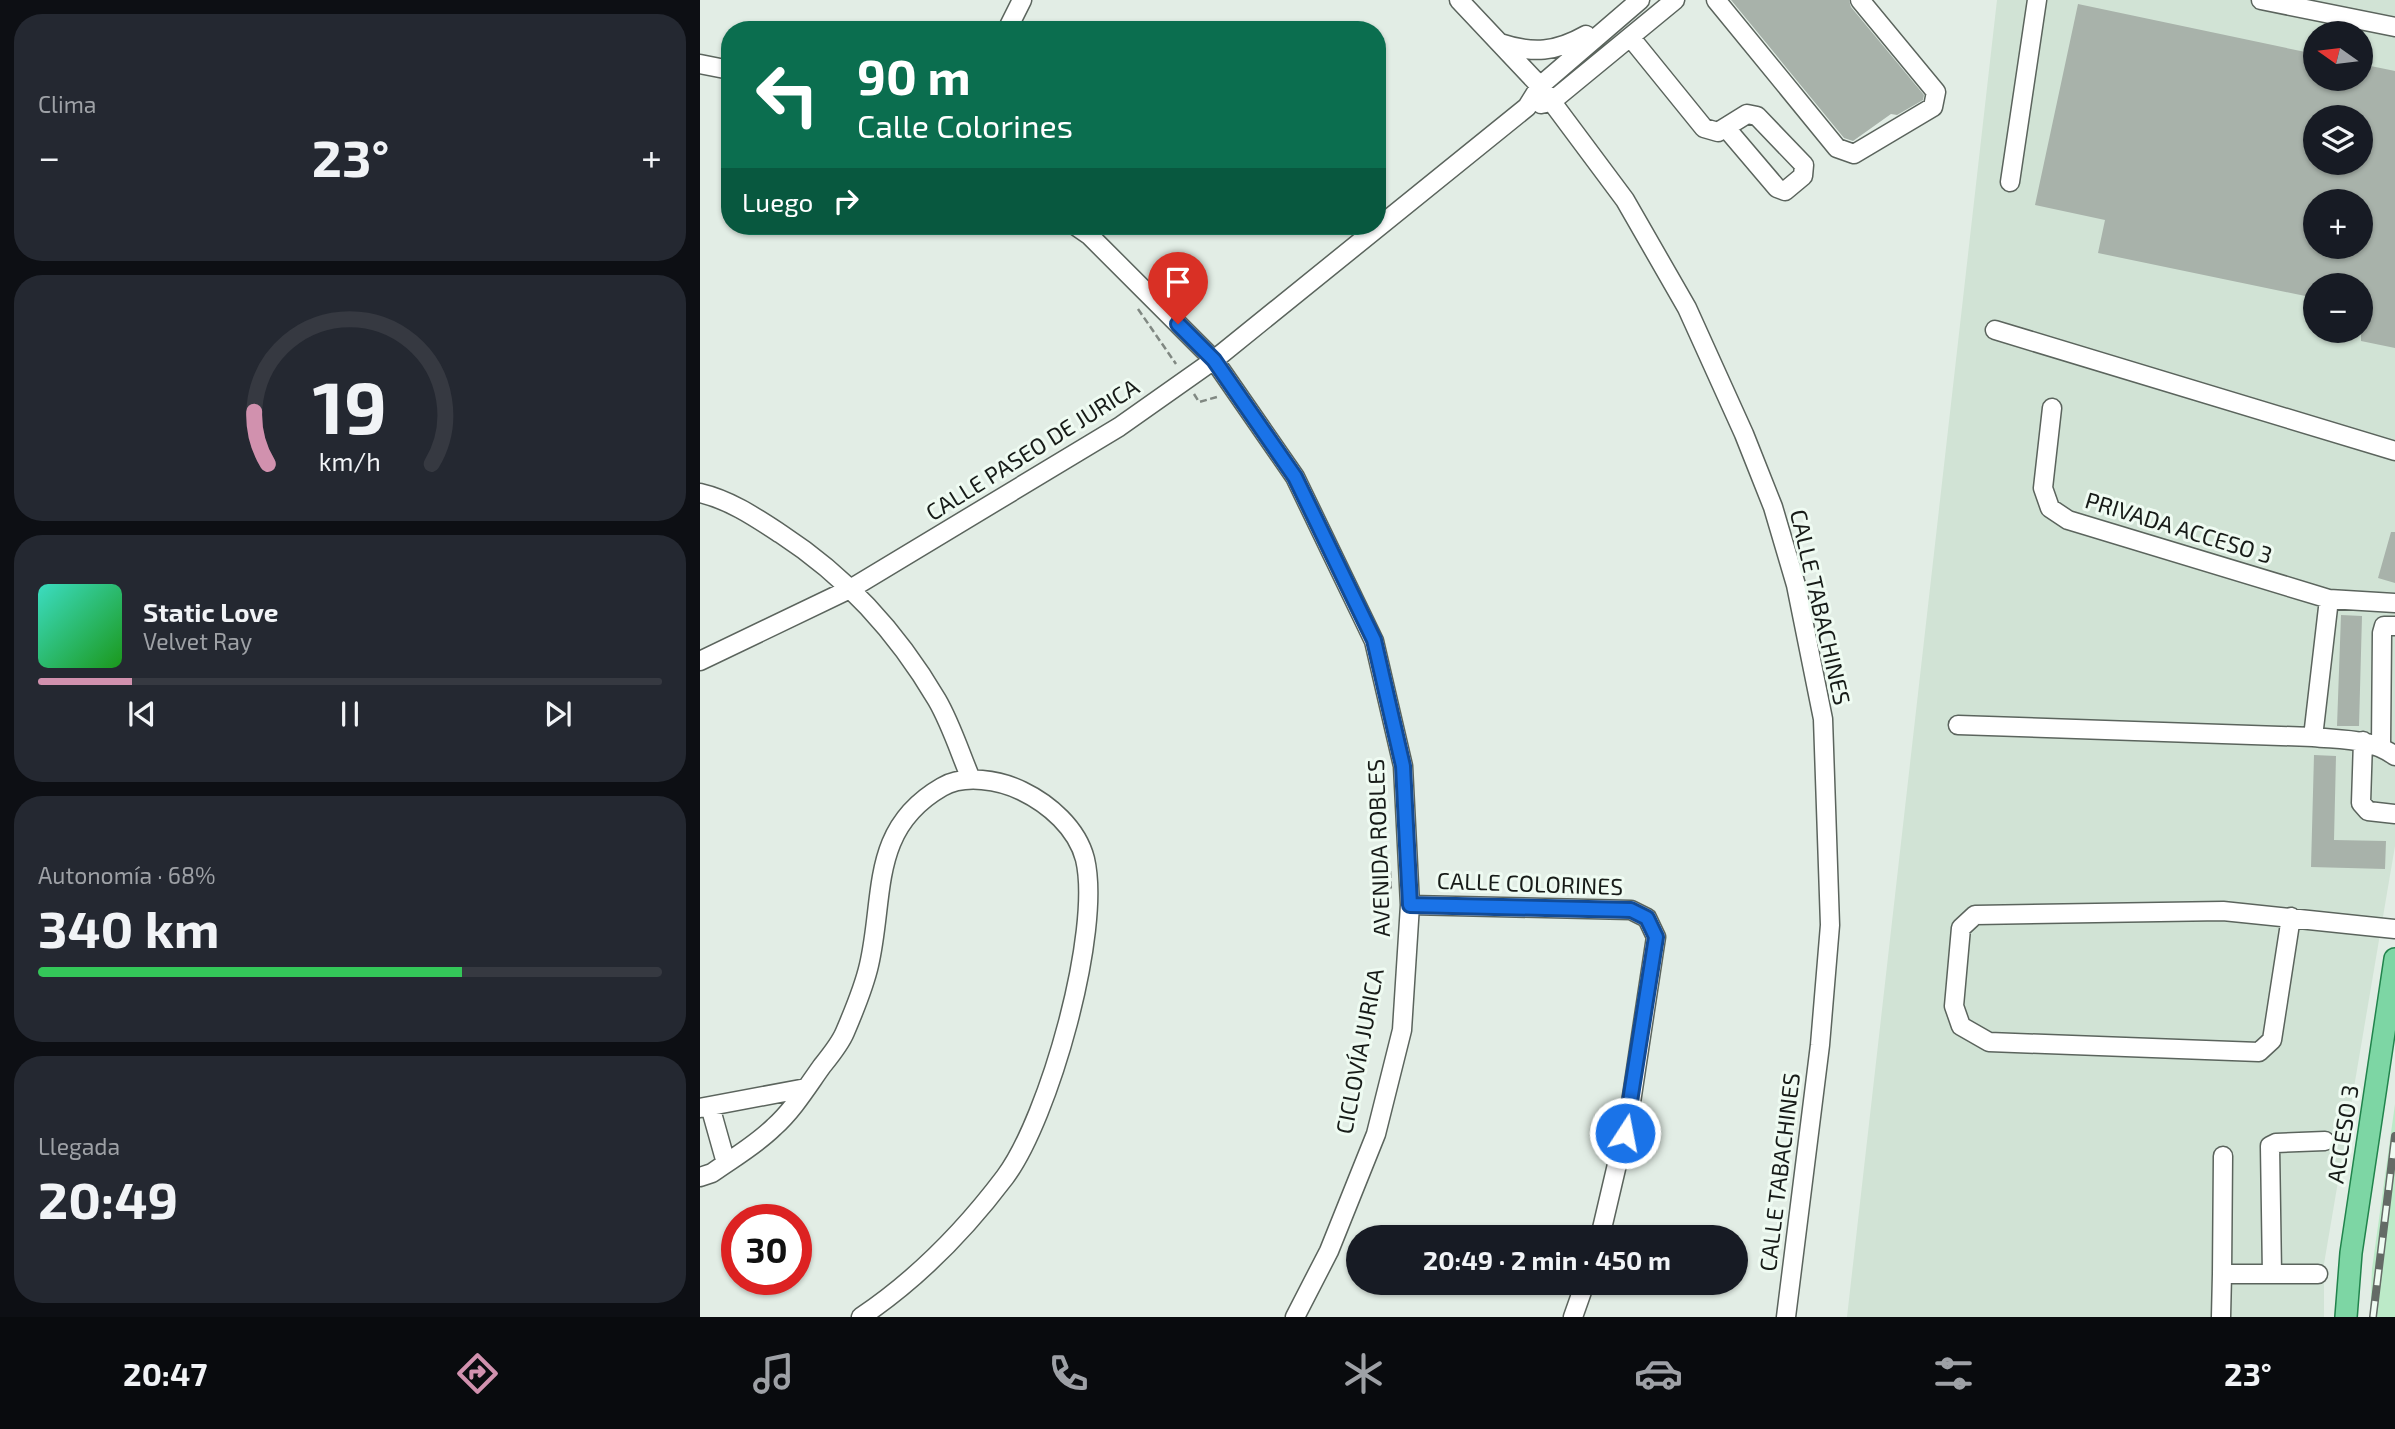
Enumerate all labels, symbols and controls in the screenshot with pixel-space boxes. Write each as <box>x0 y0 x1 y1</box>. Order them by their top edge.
north arrow <box>2303 21 2373 91</box>
map controls <box>2303 21 2373 343</box>
text: 90 m <box>857 46 971 105</box>
icon: left <box>742 49 833 140</box>
text: Clima <box>38 90 96 118</box>
button: layers <box>2303 105 2373 175</box>
text: Calle Colorines <box>857 106 1073 144</box>
text: 23° <box>312 125 389 187</box>
text: − <box>38 133 60 179</box>
text: + <box>641 133 662 179</box>
icon: right <box>827 182 865 220</box>
text: Luego <box>742 186 813 217</box>
button: + <box>2303 189 2373 259</box>
pin <box>1148 252 1208 324</box>
icon: arrive <box>1159 263 1197 301</box>
button: − <box>2303 273 2373 343</box>
text: 19 <box>313 361 387 449</box>
street label: CALLE PASEO DE JURICA <box>920 372 1144 526</box>
text: km/h <box>319 446 381 476</box>
street label: PRIVADA ACCESO 3 <box>2082 485 2276 569</box>
street label: CALLE TABACHINES <box>1785 506 1857 708</box>
text: Static Love <box>143 596 279 627</box>
text: Velvet Ray <box>143 627 252 655</box>
icon: previous <box>123 695 161 733</box>
icon: pause <box>331 695 369 733</box>
icon: next <box>539 695 577 733</box>
street label: AVENIDA ROBLES <box>1361 758 1395 938</box>
text: Autonomía · 68% <box>38 861 216 889</box>
street label: CALLE COLORINES <box>1436 866 1624 900</box>
text: 340 km <box>38 896 220 958</box>
street label: CICLOVÍA JURICA <box>1329 965 1389 1136</box>
street label: CALLE TABACHINES <box>1753 1071 1805 1273</box>
street label: ACCESO 3 <box>2320 1083 2364 1185</box>
position arrow <box>1588 1096 1662 1170</box>
text: Llegada <box>38 1132 120 1160</box>
text: 20:49 <box>38 1167 178 1229</box>
speed limit sign: 30 <box>721 1204 812 1295</box>
text: 20:49 · 2 min · 450 m <box>1423 1244 1671 1275</box>
icon: directions <box>453 1349 502 1398</box>
icon: music <box>749 1349 798 1398</box>
icon: phone <box>1044 1349 1093 1398</box>
icon: climate <box>1339 1349 1388 1398</box>
icon: car <box>1634 1349 1683 1398</box>
icon: filters <box>1929 1349 1978 1398</box>
text: 20:47 <box>123 1354 207 1392</box>
text: 23° <box>2224 1354 2272 1392</box>

